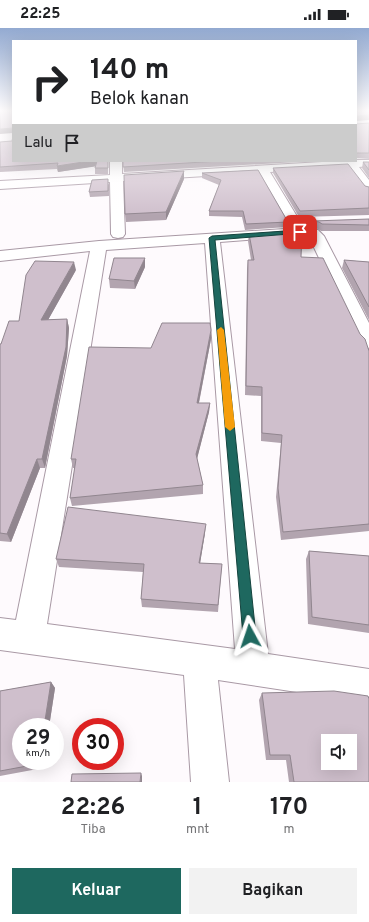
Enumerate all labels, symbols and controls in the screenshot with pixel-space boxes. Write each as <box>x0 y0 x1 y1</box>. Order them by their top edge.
text: 22:25 <box>20 5 60 24</box>
text: 140 m <box>90 53 169 89</box>
icon: right <box>24 56 76 108</box>
text: Belok kanan <box>90 88 189 111</box>
icon: arrive <box>61 132 83 154</box>
text: Lalu <box>24 134 53 153</box>
pin <box>283 215 317 249</box>
icon: arrive <box>289 221 311 243</box>
position arrow <box>229 615 271 657</box>
speed limit sign: 30 <box>72 718 124 770</box>
text: 29 <box>26 726 50 752</box>
map controls <box>321 734 357 770</box>
button: sound <box>321 734 357 770</box>
text: km/h <box>26 747 50 760</box>
text: 22:26 <box>61 793 125 823</box>
text: 1 <box>193 793 202 823</box>
text: 170 <box>270 793 308 823</box>
text: Tiba <box>80 822 106 838</box>
text: mnt <box>186 822 209 838</box>
text: m <box>284 822 295 838</box>
button: Keluar <box>12 868 181 914</box>
button: Bagikan <box>189 868 357 914</box>

